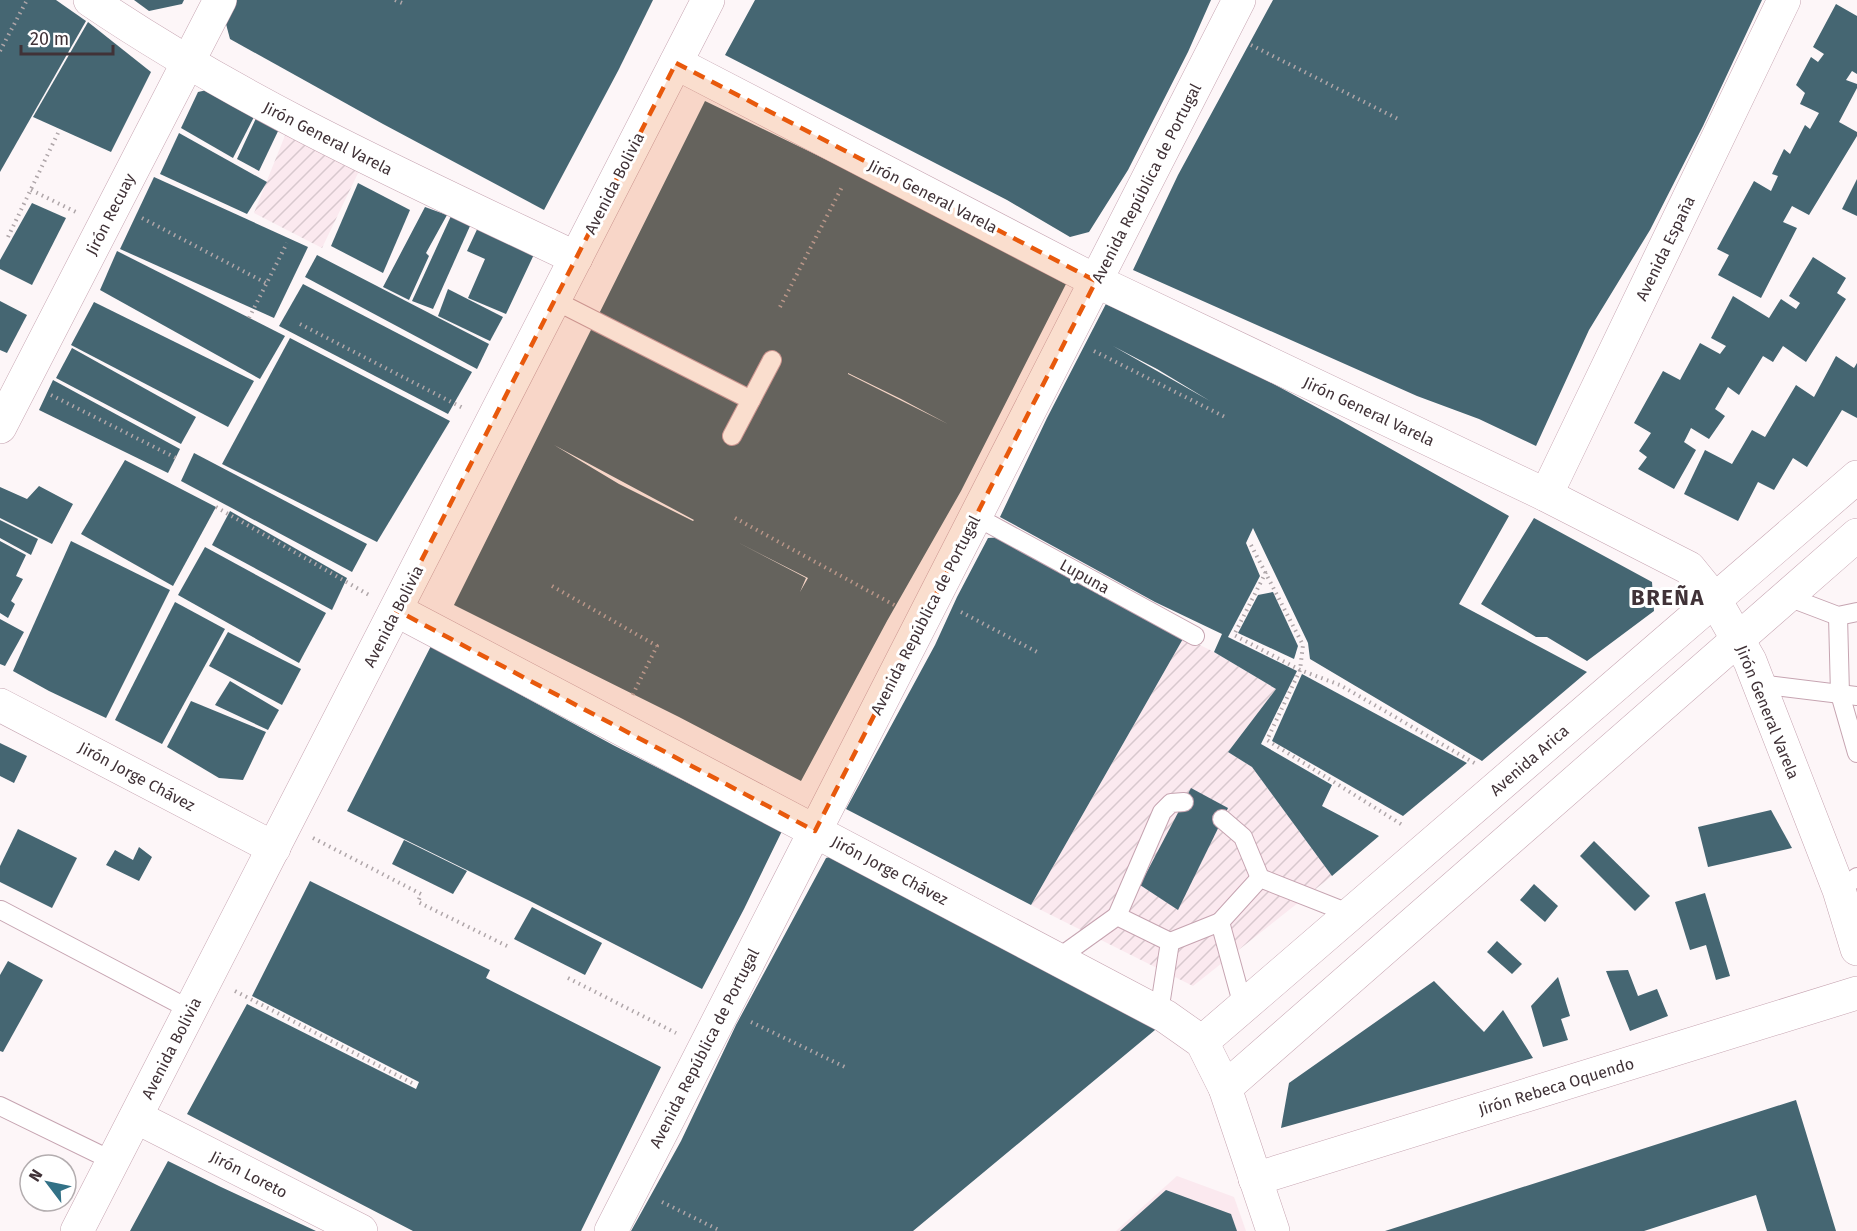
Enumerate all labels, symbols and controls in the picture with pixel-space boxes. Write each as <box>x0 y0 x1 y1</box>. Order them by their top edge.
scale bar <box>21 18 112 56</box>
text: 20 m <box>30 28 69 50</box>
street label: Avenida República de Portugal <box>1088 80 1205 286</box>
street label: Jirón General Varela <box>260 98 396 179</box>
street label: Avenida Bolivia <box>581 129 648 237</box>
street label: Jirón General Varela <box>865 156 1001 237</box>
street label: Jirón Recuay <box>82 170 139 258</box>
street label: Avenida España <box>1632 193 1699 304</box>
street label: Jirón General Varela <box>1300 373 1437 450</box>
street label: Avenida República de Portugal <box>867 512 984 718</box>
street label: Lupuna <box>1057 555 1113 598</box>
street label: Avenida Bolivia <box>360 562 427 670</box>
district label: BREÑA <box>1631 584 1705 611</box>
street label: Jirón General Varela <box>1732 642 1803 782</box>
street label: Avenida Arica <box>1486 721 1573 800</box>
street label: Jirón Jorge Chávez <box>75 738 198 815</box>
street label: Jirón Jorge Chávez <box>828 832 951 909</box>
street label: Avenida República de Portugal <box>646 945 763 1151</box>
street label: Avenida Bolivia <box>138 994 205 1102</box>
street label: Jirón Rebeca Oquendo <box>1476 1054 1636 1119</box>
street label: Jirón Loreto <box>207 1147 291 1202</box>
north arrow <box>18 1153 78 1213</box>
text: N <box>25 1166 47 1185</box>

